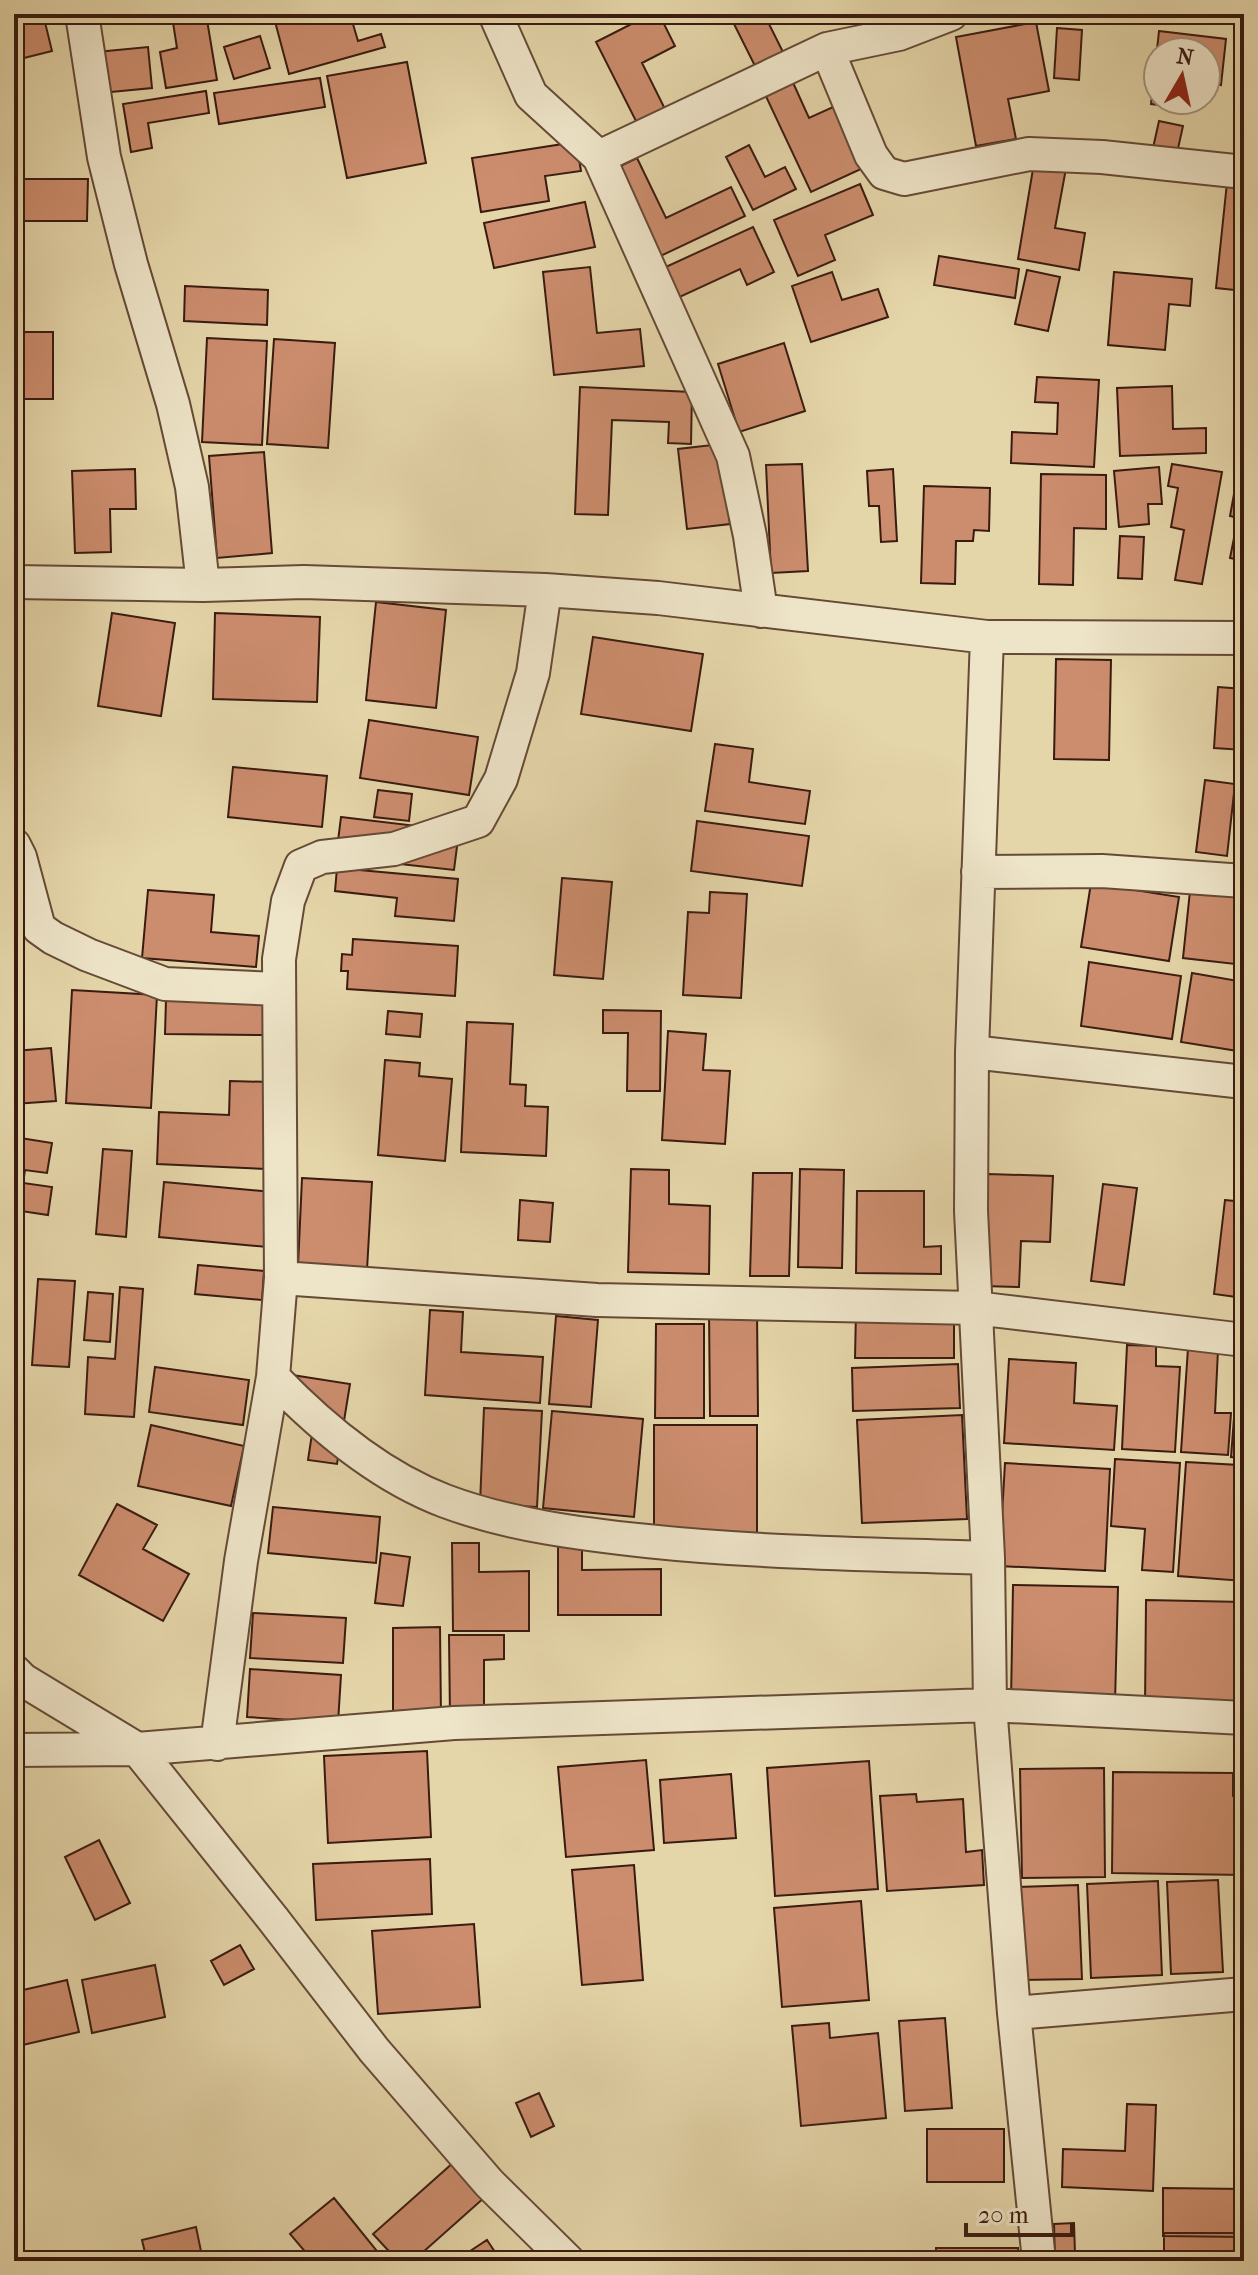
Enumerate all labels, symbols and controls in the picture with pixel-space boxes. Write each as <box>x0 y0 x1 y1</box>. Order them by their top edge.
north arrow <box>1142 36 1222 116</box>
text: N <box>1175 43 1196 71</box>
scale bar <box>966 2187 1072 2237</box>
text: 20 m <box>978 2201 1029 2229</box>

